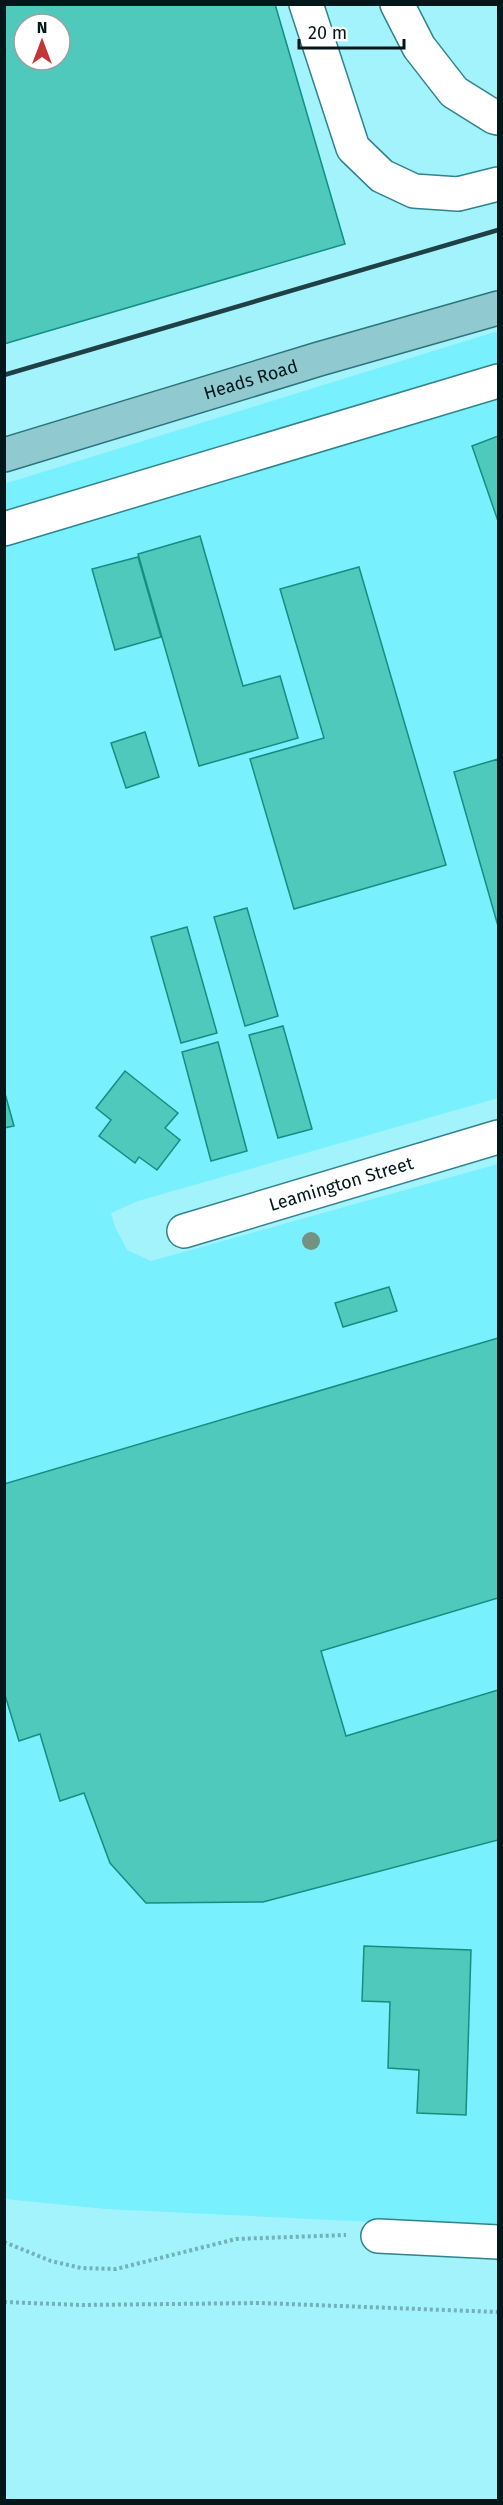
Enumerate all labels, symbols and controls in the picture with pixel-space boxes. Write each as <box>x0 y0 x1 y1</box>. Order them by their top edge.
north arrow <box>12 12 72 72</box>
scale bar <box>299 12 404 50</box>
text: N <box>37 18 47 37</box>
text: 20 m <box>308 22 347 44</box>
street label: Heads Road <box>201 355 300 404</box>
street label: Leamington Street <box>266 1152 416 1216</box>

